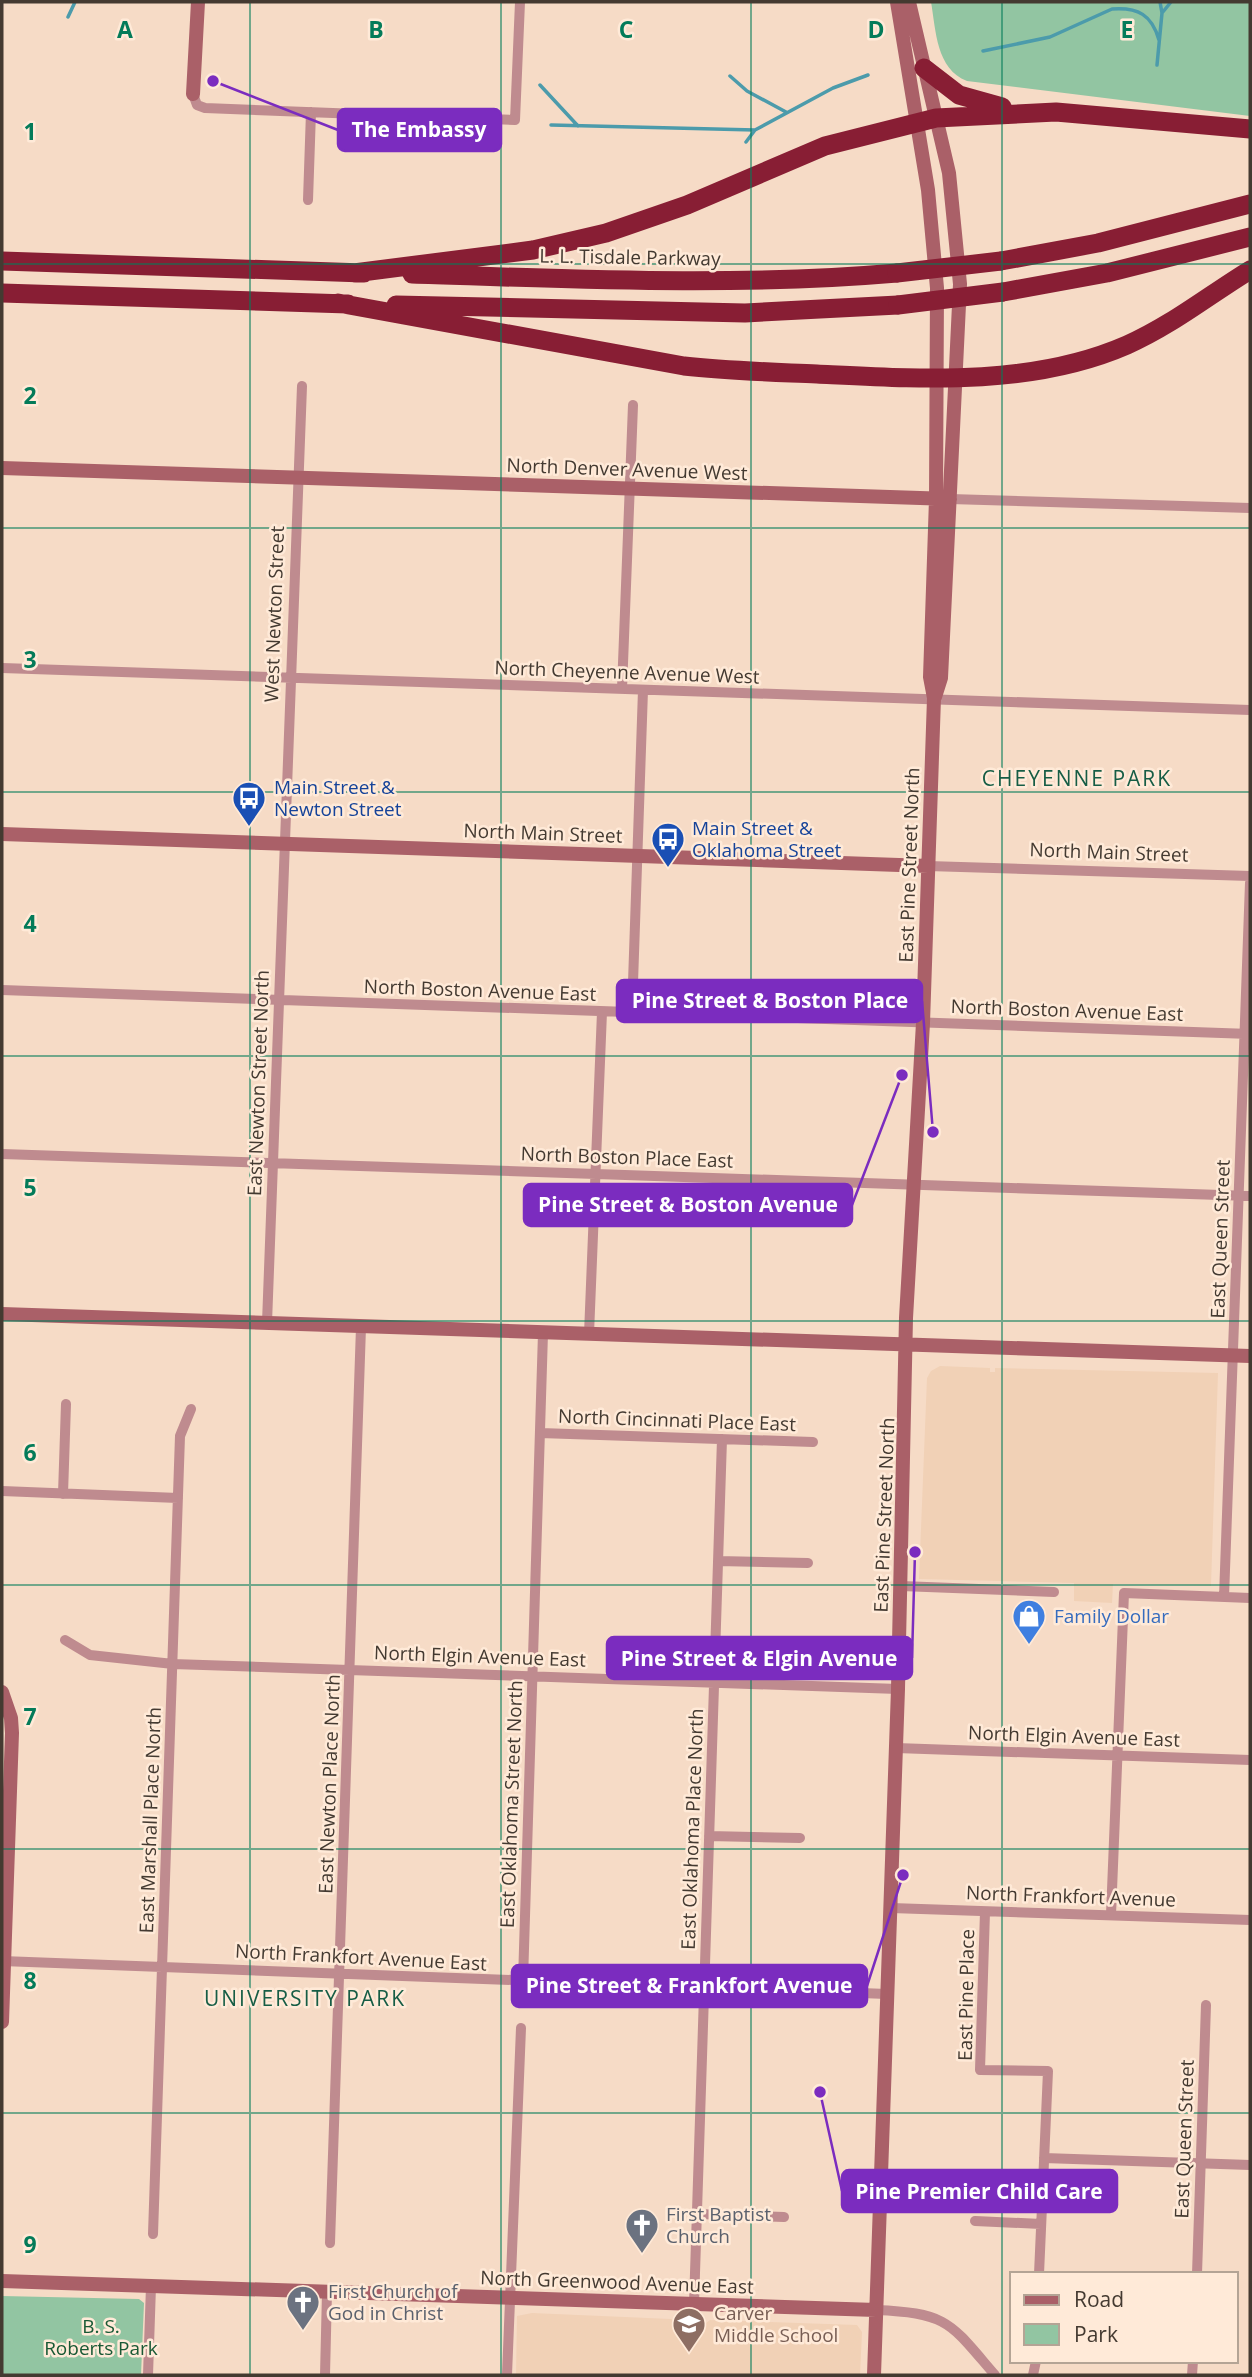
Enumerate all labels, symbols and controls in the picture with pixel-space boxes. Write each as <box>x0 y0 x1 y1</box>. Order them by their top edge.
text: A <box>117 13 133 45</box>
text: B <box>368 13 384 45</box>
text: C <box>619 13 633 45</box>
text: D <box>867 13 885 45</box>
text: E <box>1121 13 1133 45</box>
callout: The Embassy <box>338 109 501 151</box>
text: 1 <box>23 115 37 147</box>
text: The Embassy <box>351 115 487 143</box>
street label: L. L. Tisdale Parkway <box>539 242 721 272</box>
text: 2 <box>23 379 37 411</box>
street label: North Denver Avenue West <box>506 452 748 486</box>
street label: West Newton Street <box>258 525 290 703</box>
text: 3 <box>23 643 37 675</box>
street label: North Cheyenne Avenue West <box>494 654 760 690</box>
district label: CHEYENNE PARK <box>982 764 1172 792</box>
street label: East Pine Street North <box>893 767 925 963</box>
place label: Main Street & Newton Street <box>274 774 402 822</box>
bus stop icon: Main Street & Newton Street <box>230 779 268 828</box>
place label: Main Street & Oklahoma Street <box>692 815 842 863</box>
street label: North Main Street <box>463 817 623 849</box>
bus stop icon: Main Street & Oklahoma Street <box>649 820 687 869</box>
street label: North Main Street <box>1029 836 1189 868</box>
text: 4 <box>23 907 37 939</box>
street label: East Newton Street North <box>241 969 275 1197</box>
street label: North Boston Avenue East <box>363 973 597 1007</box>
callout: Pine Street & Boston Place <box>617 980 922 1022</box>
text: Pine Street & Boston Place <box>632 986 908 1014</box>
street label: North Boston Avenue East <box>950 993 1184 1027</box>
street label: North Boston Place East <box>520 1140 734 1174</box>
street label: East Queen Street <box>1204 1159 1236 1319</box>
text: 5 <box>23 1171 37 1203</box>
callout: Pine Street & Boston Avenue <box>524 1184 852 1226</box>
text: Pine Street & Boston Avenue <box>538 1190 838 1218</box>
street label: North Cincinnati Place East <box>558 1403 797 1437</box>
street label: East Pine Street North <box>868 1417 900 1613</box>
text: 6 <box>23 1436 37 1468</box>
shop icon: Family Dollar <box>1010 1597 1048 1646</box>
place label: Family Dollar <box>1054 1603 1169 1629</box>
callout: Pine Street & Elgin Avenue <box>607 1637 912 1679</box>
street label: North Elgin Avenue East <box>374 1639 587 1673</box>
text: Pine Street & Elgin Avenue <box>621 1644 897 1672</box>
street label: East Newton Place North <box>312 1674 346 1894</box>
street label: East Oklahoma Street North <box>494 1680 528 1928</box>
text: 7 <box>23 1700 37 1732</box>
street label: East Marshall Place North <box>133 1706 167 1934</box>
street label: East Oklahoma Place North <box>675 1708 709 1950</box>
street label: North Elgin Avenue East <box>968 1719 1181 1753</box>
street label: North Frankfort Avenue <box>966 1879 1176 1913</box>
street label: East Pine Place <box>952 1929 980 2061</box>
street label: North Frankfort Avenue East <box>235 1937 488 1977</box>
text: 8 <box>23 1964 37 1996</box>
callout: Pine Street & Frankfort Avenue <box>512 1965 867 2007</box>
text: Pine Street & Frankfort Avenue <box>526 1971 852 1999</box>
district label: UNIVERSITY PARK <box>204 1984 406 2012</box>
street label: East Queen Street <box>1168 2059 1200 2219</box>
callout: Pine Premier Child Care <box>842 2170 1117 2212</box>
text: Pine Premier Child Care <box>855 2177 1103 2205</box>
place label: First Baptist Church <box>666 2201 771 2249</box>
church icon: First Baptist Church <box>623 2206 661 2255</box>
text: 9 <box>23 2228 37 2260</box>
street label: North Greenwood Avenue East <box>480 2264 754 2300</box>
legend <box>1010 2272 1238 2363</box>
place label: First Church of God in Christ <box>328 2278 459 2326</box>
church icon: First Church of God in Christ <box>284 2283 322 2332</box>
text: Road <box>1074 2285 1124 2313</box>
place label: Carver Middle School <box>714 2300 838 2348</box>
school or university icon: Carver Middle School <box>670 2305 708 2354</box>
park label: B. S. Roberts Park <box>44 2313 158 2361</box>
text: Park <box>1074 2320 1118 2348</box>

